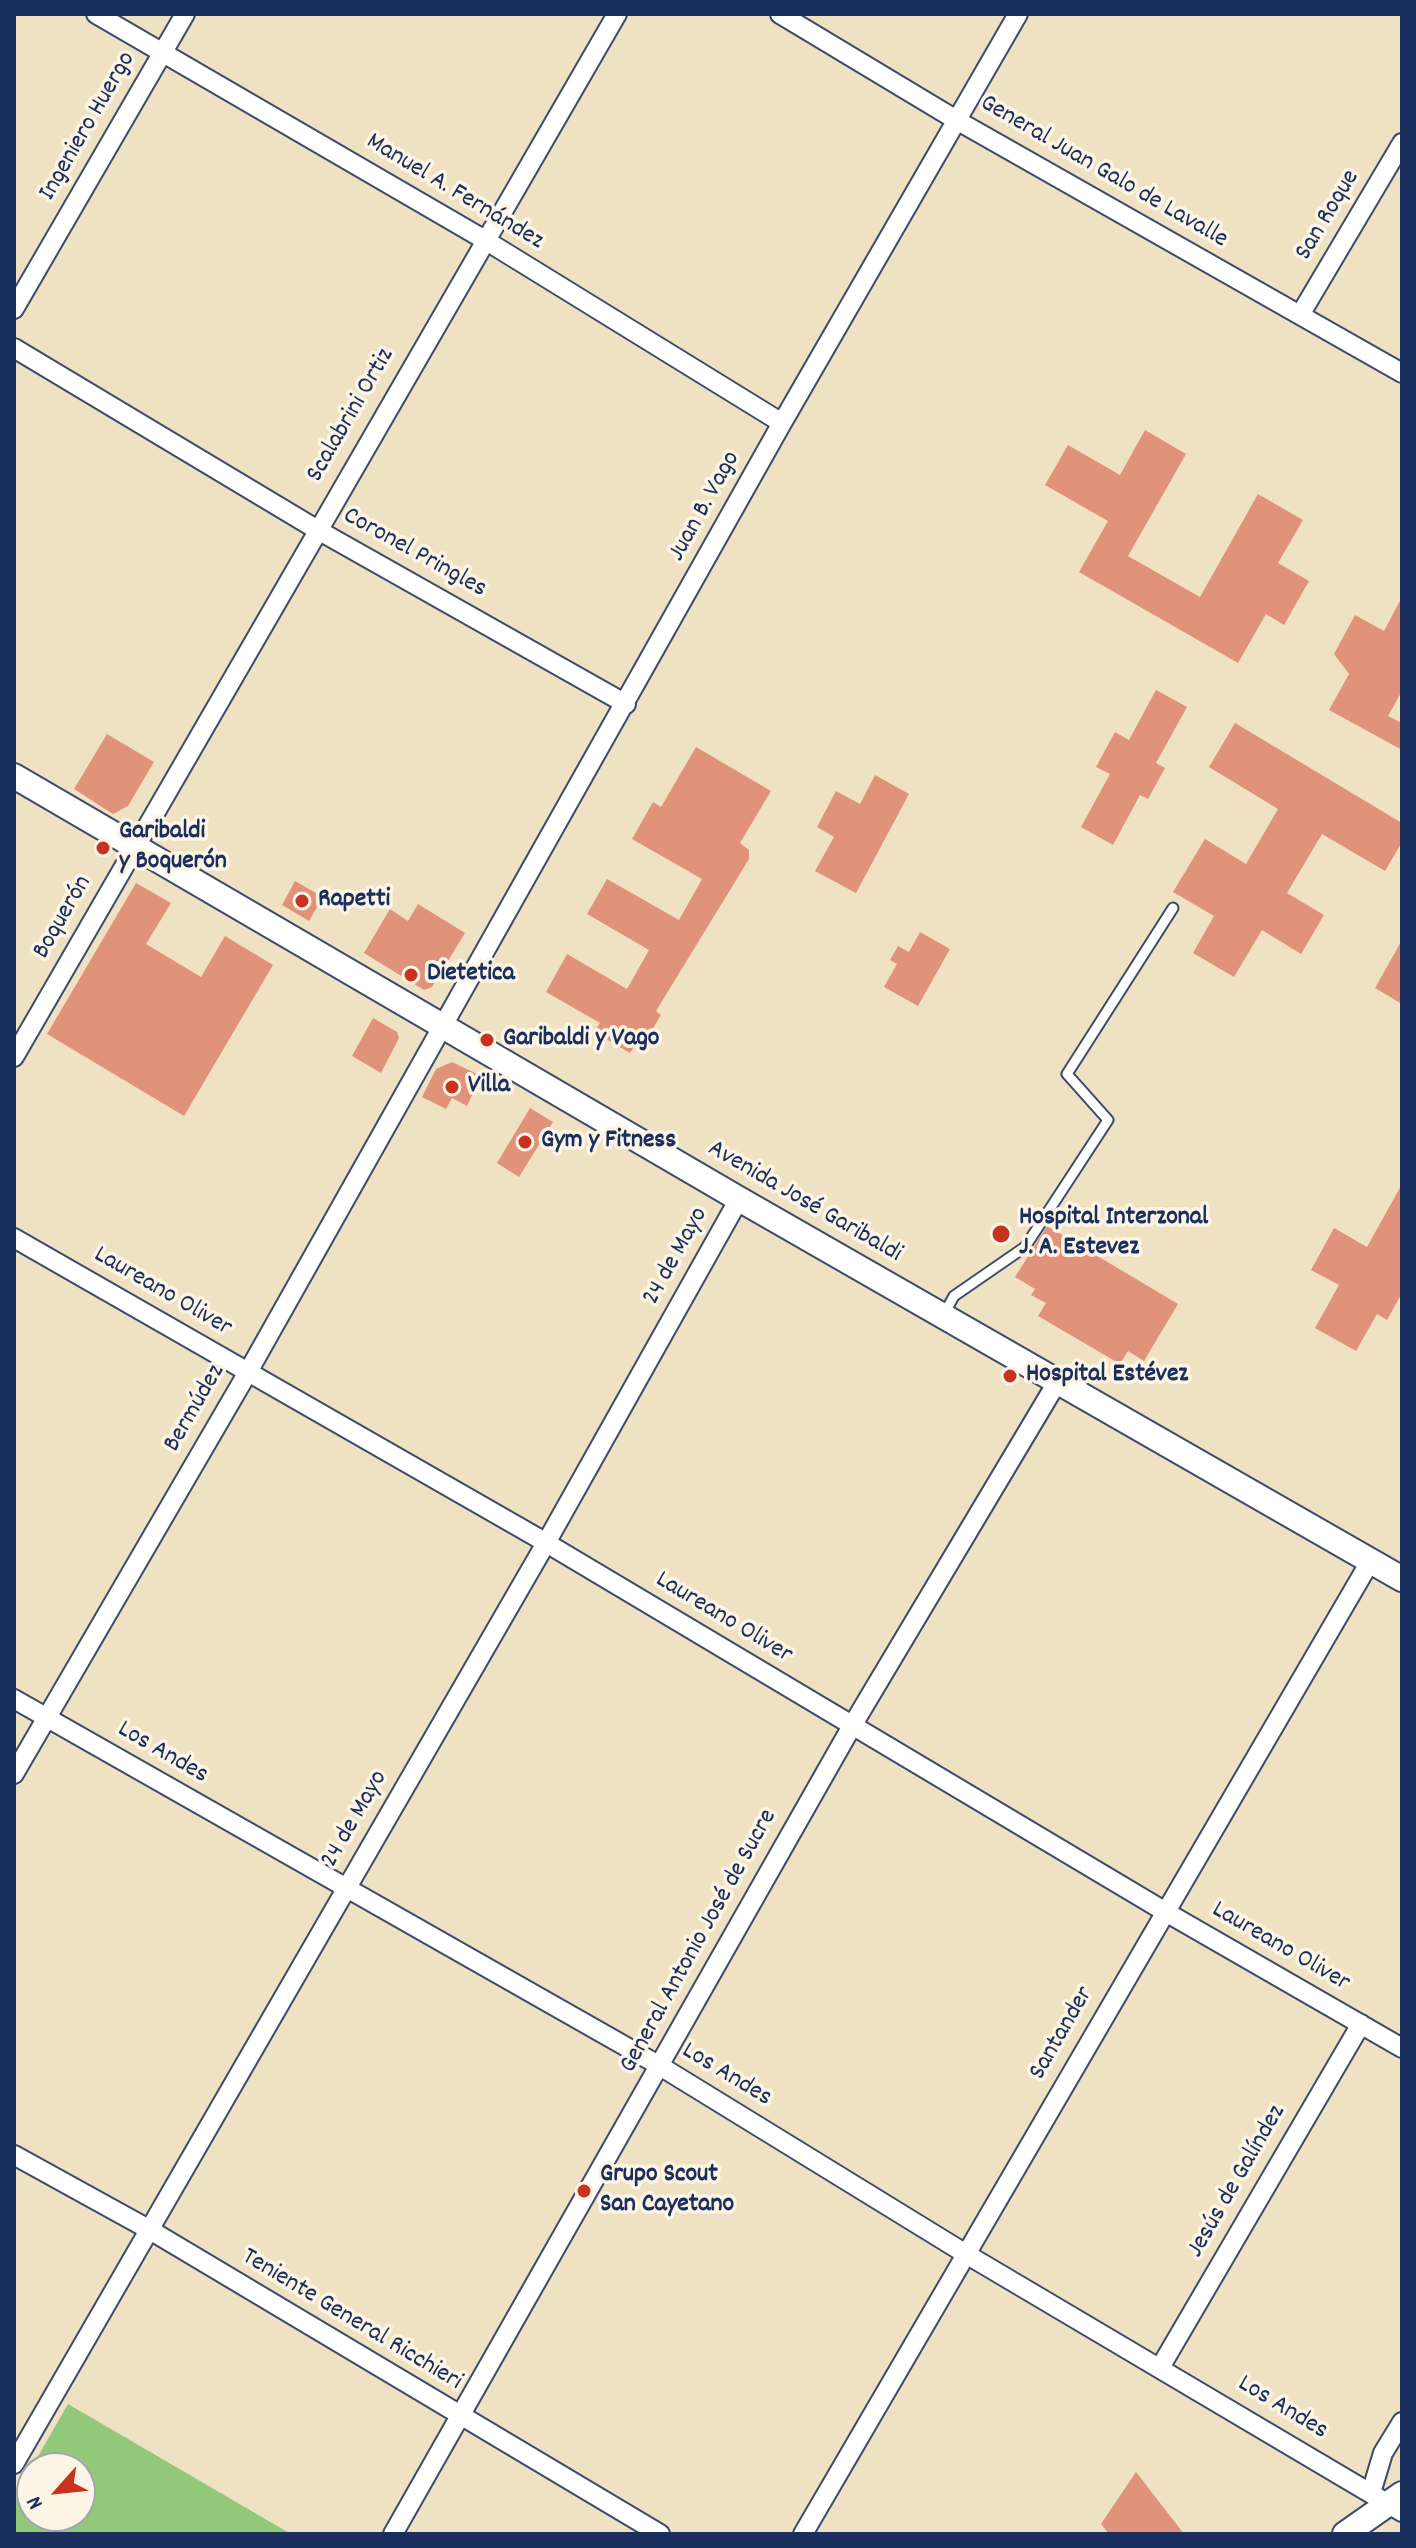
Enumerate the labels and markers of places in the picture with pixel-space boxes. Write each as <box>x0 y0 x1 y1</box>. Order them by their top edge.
place label: Garibaldi y Boquerón <box>119 817 227 878</box>
marker: Garibaldi y Boquerón <box>94 839 112 857</box>
place label: Rapetti <box>318 885 390 917</box>
marker: Rapetti <box>293 892 311 910</box>
place label: Dietetica <box>427 959 515 991</box>
marker: Dietetica <box>402 966 420 984</box>
place label: Garibaldi y Vago <box>503 1024 659 1056</box>
marker: Garibaldi y Vago <box>478 1031 496 1049</box>
place label: Villa <box>468 1071 510 1103</box>
marker: Villa <box>443 1078 461 1096</box>
place label: Gym y Fitness <box>541 1126 676 1158</box>
marker: Gym y Fitness <box>516 1133 534 1151</box>
place label: Hospital Interzonal J. A. Estevez <box>1019 1203 1208 1264</box>
marker: Hospital Interzonal J. A. Estevez <box>990 1223 1012 1245</box>
place label: Hospital Estévez <box>1026 1360 1188 1392</box>
marker: Hospital Estévez <box>1001 1367 1019 1385</box>
place label: Grupo Scout San Cayetano <box>600 2160 734 2222</box>
marker: Grupo Scout San Cayetano <box>575 2182 593 2200</box>

